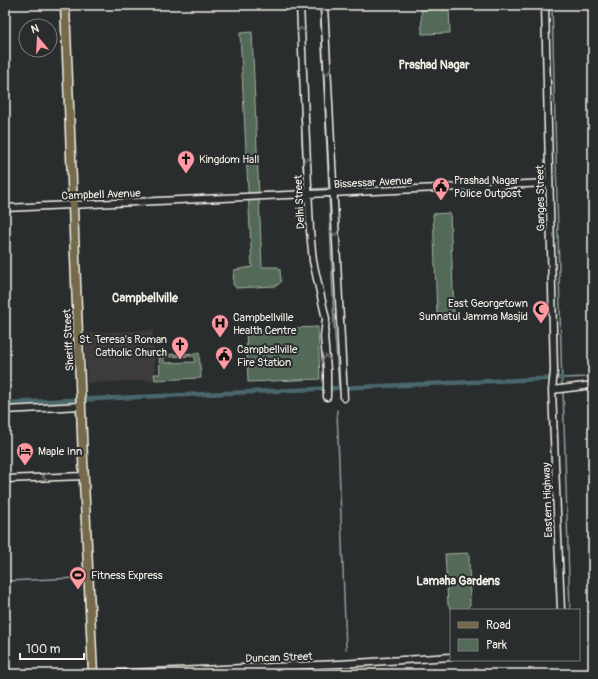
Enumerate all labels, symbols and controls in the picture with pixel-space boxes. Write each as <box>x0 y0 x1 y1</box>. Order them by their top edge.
north arrow <box>18 18 58 58</box>
text: N <box>30 21 41 36</box>
one-way arrow <box>297 27 306 33</box>
district label: Prashad Nagar <box>399 58 470 73</box>
one-way arrow <box>323 69 331 75</box>
church icon: Kingdom Hall <box>176 149 196 174</box>
place label: Kingdom Hall <box>199 153 259 166</box>
one-way arrow <box>303 157 311 163</box>
street label: Ganges Street <box>533 164 548 231</box>
street label: Delhi Street <box>292 174 307 229</box>
street label: Bissessar Avenue <box>333 174 413 191</box>
place label: Prashad Nagar Police Outpost <box>454 174 522 200</box>
public building icon: Prashad Nagar Police Outpost <box>431 176 451 201</box>
street label: Campbell Avenue <box>61 187 141 202</box>
one-way arrow <box>330 230 339 236</box>
district label: Campbellville <box>112 291 179 306</box>
place label: East Georgetown Sunnatul Jamma Masjid <box>419 297 528 323</box>
mosque icon: East Georgetown Sunnatul Jamma Masjid <box>531 299 551 324</box>
street label: Sheriff Street <box>60 308 77 371</box>
place label: Campbellville Health Centre <box>233 311 297 337</box>
hospital icon: Campbellville Health Centre <box>210 313 230 338</box>
place label: St. Teresa's Roman Catholic Church <box>79 333 167 359</box>
church icon: St. Teresa's Roman Catholic Church <box>170 335 190 360</box>
place label: Campbellville Fire Station <box>237 343 298 369</box>
public building icon: Campbellville Fire Station <box>214 345 234 370</box>
one-way arrow <box>322 355 331 361</box>
hotel icon: Maple Inn <box>15 441 35 466</box>
place label: Maple Inn <box>38 445 82 458</box>
street label: Eastern Highway <box>540 462 555 538</box>
one-way arrow <box>42 473 48 482</box>
sports icon: Fitness Express <box>68 565 88 590</box>
place label: Fitness Express <box>91 569 163 582</box>
district label: Lamaha Gardens <box>416 574 500 589</box>
legend <box>450 609 580 661</box>
text: Road <box>486 618 511 633</box>
scale bar <box>20 635 84 661</box>
text: Park <box>486 638 507 653</box>
text: 100 m <box>26 642 61 657</box>
street label: Duncan Street <box>245 650 313 665</box>

